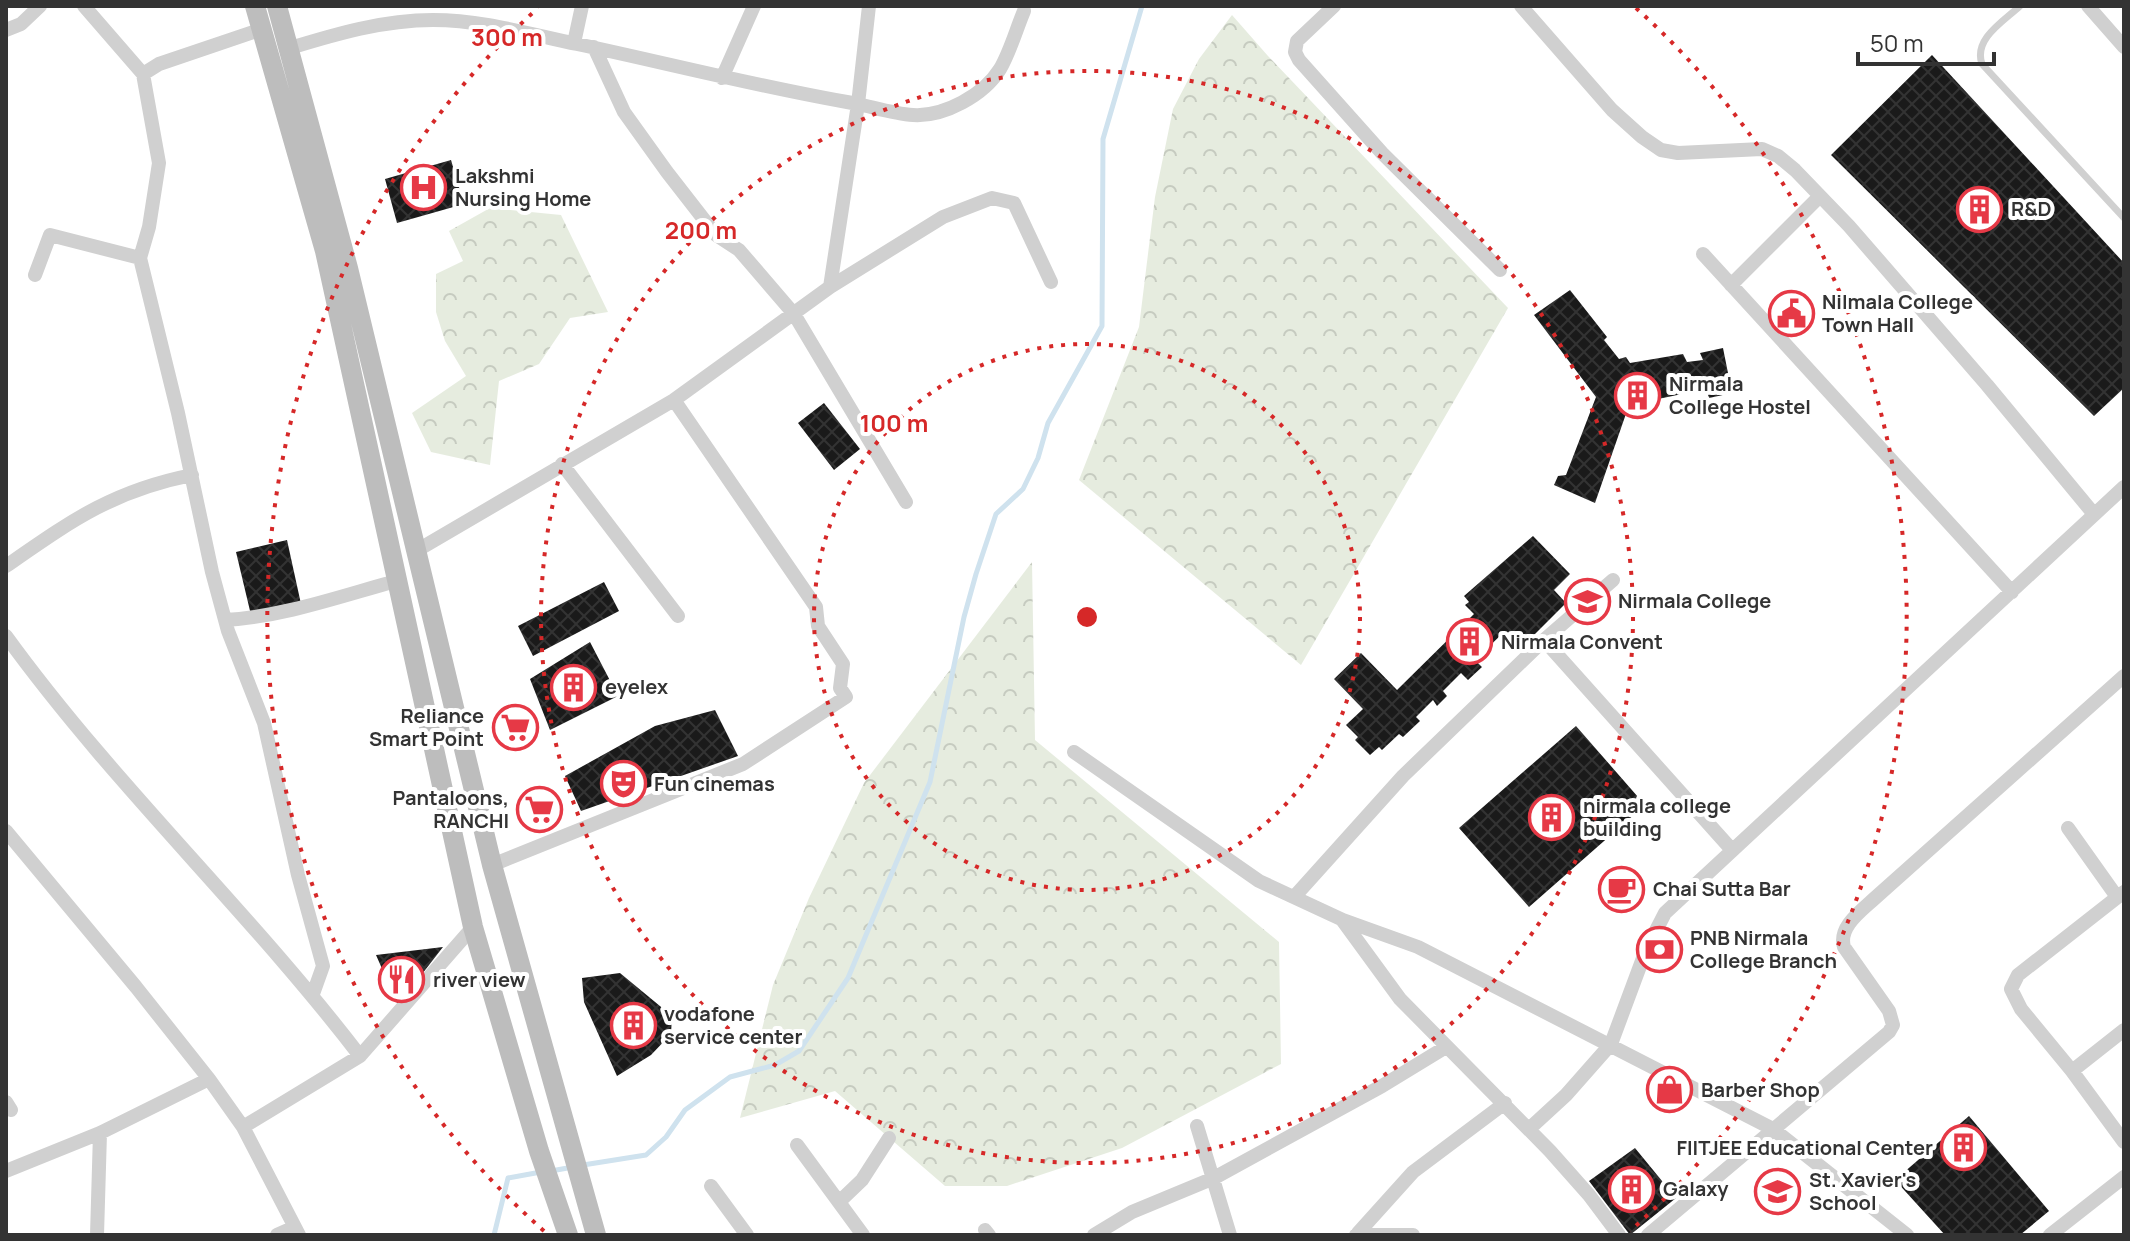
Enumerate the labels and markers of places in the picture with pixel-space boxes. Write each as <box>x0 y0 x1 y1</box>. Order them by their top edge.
place label: Lakshmi Nursing Home <box>455 162 591 212</box>
hospital icon: Lakshmi Nursing Home <box>400 163 448 211</box>
building icon: R&D <box>1956 185 2004 233</box>
place label: R&D <box>2011 195 2052 222</box>
place label: Nilmala College Town Hall <box>1822 288 1973 338</box>
public building icon: Nilmala College Town Hall <box>1767 289 1815 337</box>
place label: Nirmala College Hostel <box>1669 370 1811 420</box>
building icon: Nirmala College Hostel <box>1614 372 1662 420</box>
school or university icon: Nirmala College <box>1563 577 1611 625</box>
place label: Nirmala College <box>1618 587 1771 614</box>
centre of rings <box>1073 603 1101 631</box>
building icon: Nirmala Convent <box>1446 618 1494 666</box>
place label: Nirmala Convent <box>1501 628 1663 655</box>
building icon: eyelex <box>550 663 598 711</box>
place label: eyelex <box>605 673 668 700</box>
place label: Reliance Smart Point <box>369 702 484 752</box>
supermarket icon: Reliance Smart Point <box>491 704 539 752</box>
theatre icon: Fun cinemas <box>599 760 647 808</box>
place label: Fun cinemas <box>654 770 775 797</box>
place label: Pantaloons, RANCHI <box>393 784 509 834</box>
supermarket icon: Pantaloons, RANCHI <box>516 785 564 833</box>
place label: nirmala college building <box>1583 792 1731 842</box>
building icon: nirmala college building <box>1528 793 1576 841</box>
cafe icon: Chai Sutta Bar <box>1598 865 1646 913</box>
place label: Chai Sutta Bar <box>1653 875 1791 902</box>
place label: PNB Nirmala College Branch <box>1690 924 1837 974</box>
bank icon: PNB Nirmala College Branch <box>1635 925 1683 973</box>
restaurant icon: river view <box>378 956 426 1004</box>
place label: river view <box>433 966 526 993</box>
place label: vodafone service center <box>664 1000 802 1050</box>
building icon: vodafone service center <box>609 1001 657 1049</box>
shop icon: Barber Shop <box>1646 1066 1694 1114</box>
place label: Barber Shop <box>1701 1076 1820 1103</box>
building icon: FIITJEE Educational Center <box>1940 1124 1988 1172</box>
place label: FIITJEE Educational Center <box>1677 1134 1933 1161</box>
building icon: Galaxy <box>1608 1165 1656 1213</box>
place label: St. Xavier's School <box>1809 1166 1916 1216</box>
school or university icon: St. Xavier's School <box>1754 1167 1802 1215</box>
place label: Galaxy <box>1663 1175 1729 1202</box>

